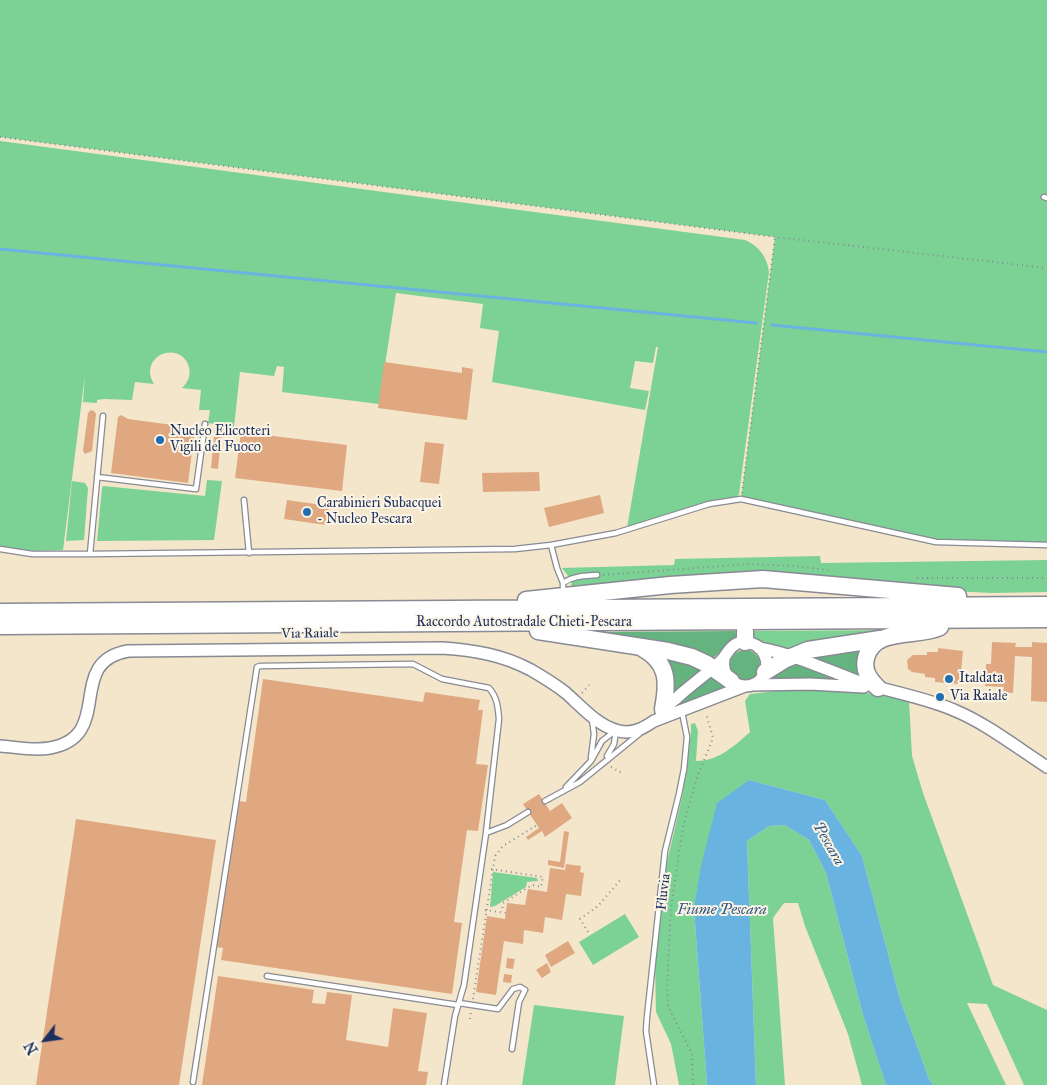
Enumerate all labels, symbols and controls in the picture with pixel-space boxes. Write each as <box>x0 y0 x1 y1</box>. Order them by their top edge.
place label: Nucleo Elicotteri Vigili del Fuoco <box>170 424 270 457</box>
marker: Nucleo Elicotteri Vigili del Fuoco <box>154 434 166 446</box>
place label: Carabinieri Subacquei - Nucleo Pescara <box>317 496 441 528</box>
marker: Carabinieri Subacquei - Nucleo Pescara <box>301 506 313 518</box>
street label: Raccordo Autostradale Chieti-Pescara <box>416 615 632 631</box>
street label: Via Raiale <box>281 625 339 643</box>
place label: Italdata <box>959 671 1003 687</box>
marker: Italdata <box>943 673 955 685</box>
place label: Via Raiale <box>950 689 1008 705</box>
marker: Via Raiale <box>934 691 946 703</box>
water label: Pescara <box>808 819 848 869</box>
street label: Fluvia <box>653 873 675 911</box>
water label: Fiume Pescara <box>677 901 767 919</box>
north arrow <box>20 1015 70 1065</box>
text: N <box>21 1038 42 1057</box>

